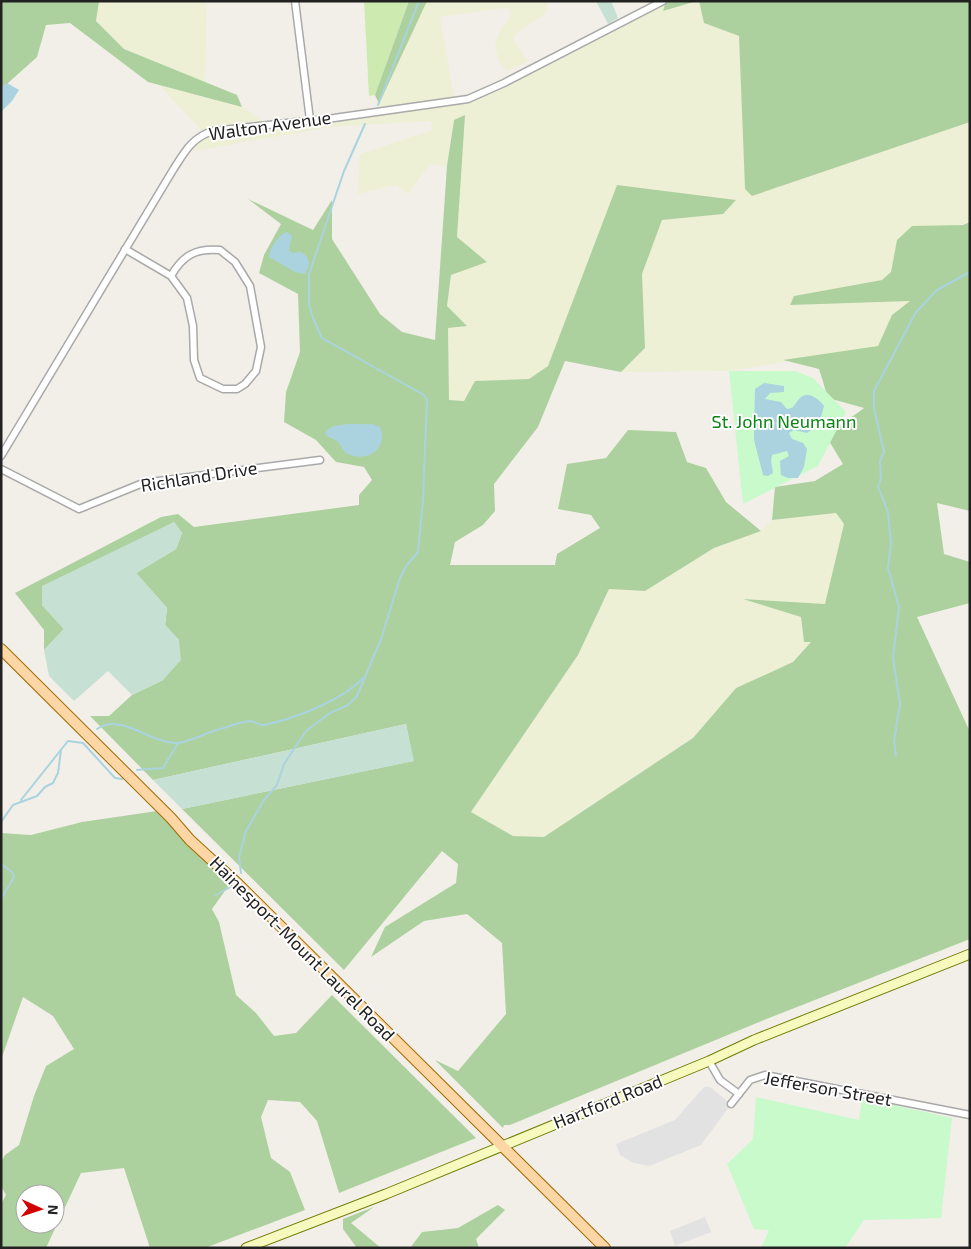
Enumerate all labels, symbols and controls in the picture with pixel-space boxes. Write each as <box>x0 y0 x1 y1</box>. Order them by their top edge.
street label: Walton Avenue <box>207 106 332 144</box>
park label: St. John Neumann <box>711 410 857 432</box>
street label: Richland Drive <box>139 456 259 496</box>
street label: Hainesport-Mount Laurel Road <box>206 851 400 1045</box>
street label: Jefferson Street <box>763 1066 894 1110</box>
street label: Hartford Road <box>550 1069 665 1133</box>
north arrow <box>15 1184 65 1234</box>
text: N <box>45 1204 62 1215</box>

